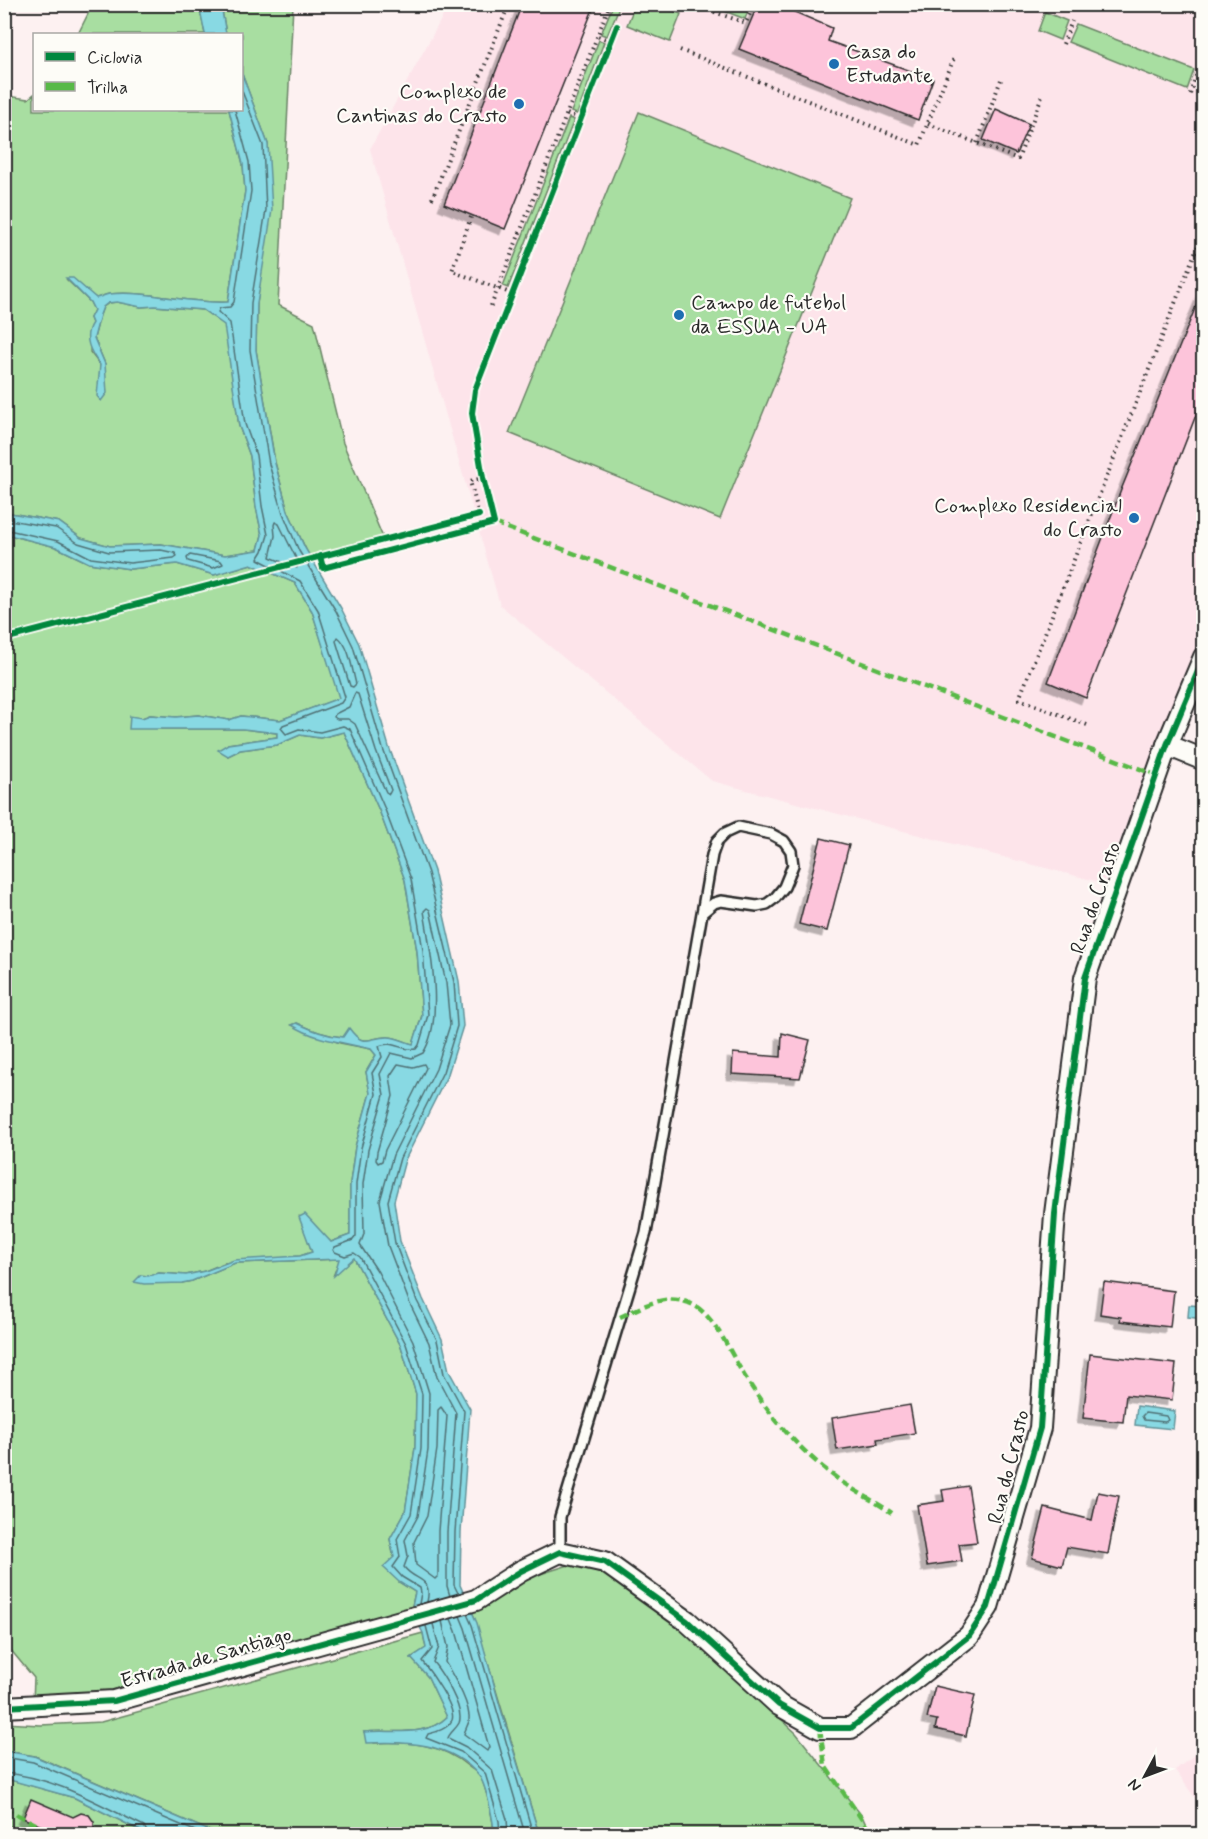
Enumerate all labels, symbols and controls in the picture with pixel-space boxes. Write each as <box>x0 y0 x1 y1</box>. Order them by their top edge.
legend <box>33 33 243 111</box>
place label: Casa do Estudante <box>846 38 933 90</box>
text: Ciclovia <box>87 46 143 70</box>
marker: Casa do Estudante <box>827 57 841 71</box>
text: Trilha <box>87 76 128 100</box>
place label: Complexo de Cantinas do Crasto <box>336 78 507 130</box>
marker: Complexo de Cantinas do Crasto <box>512 97 526 111</box>
place label: Campo de futebol da ESSUA - UA <box>691 289 846 341</box>
marker: Campo de futebol da ESSUA - UA <box>672 308 686 322</box>
place label: Complexo Residencial do Crasto <box>934 492 1122 544</box>
marker: Complexo Residencial do Crasto <box>1127 511 1141 525</box>
street label: Rua do Crasto <box>1064 838 1128 958</box>
street label: Rua do Crasto <box>981 1407 1037 1527</box>
street label: Estrada de Santiago <box>117 1620 295 1696</box>
north arrow <box>1115 1746 1175 1806</box>
text: N <box>1123 1774 1146 1796</box>

